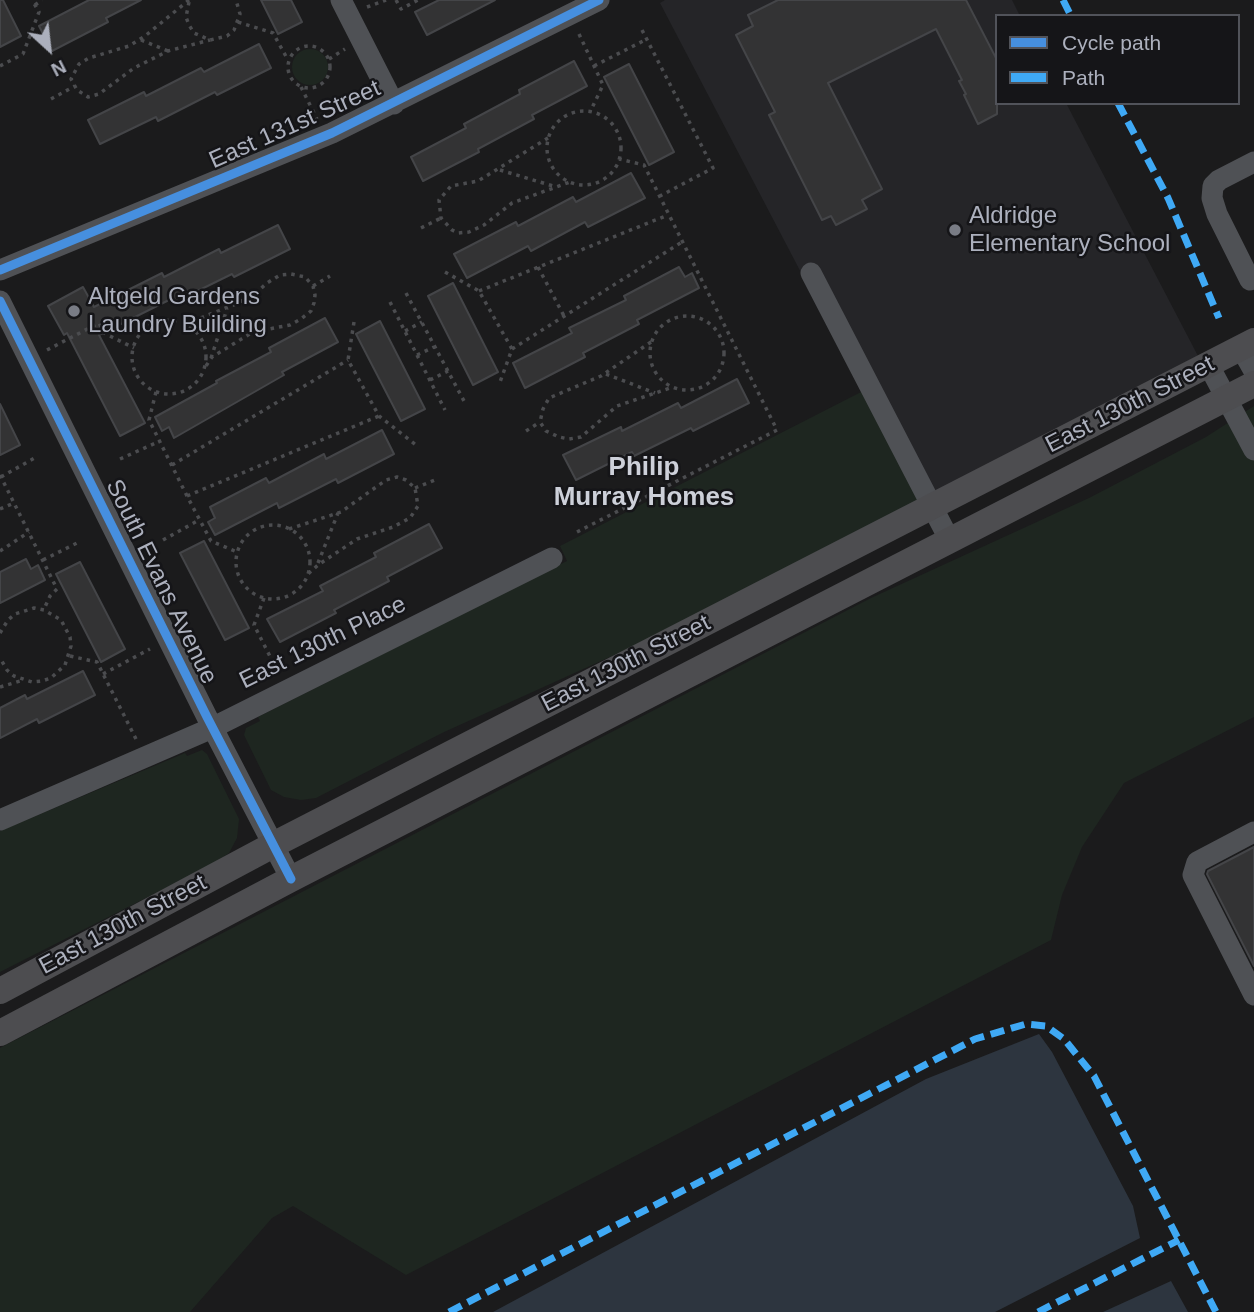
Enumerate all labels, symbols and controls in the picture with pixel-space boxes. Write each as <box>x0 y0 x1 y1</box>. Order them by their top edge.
north arrow <box>14 14 84 84</box>
legend <box>995 14 1240 105</box>
text: Cycle path <box>1062 31 1161 54</box>
text: N <box>48 56 70 81</box>
text: Path <box>1062 66 1105 89</box>
street label: East 131st Street <box>205 74 385 176</box>
place label: Aldridge Elementary School <box>969 202 1170 258</box>
marker: Aldridge Elementary School <box>947 222 963 238</box>
place label: Altgeld Gardens Laundry Building <box>88 283 267 339</box>
marker: Altgeld Gardens Laundry Building <box>66 303 82 319</box>
street label: East 130th Street <box>1041 350 1219 460</box>
district label: Philip Murray Homes <box>554 452 734 514</box>
street label: South Evans Avenue <box>99 475 223 689</box>
street label: East 130th Place <box>235 590 411 696</box>
street label: East 130th Street <box>537 609 715 719</box>
street label: East 130th Street <box>34 869 212 981</box>

